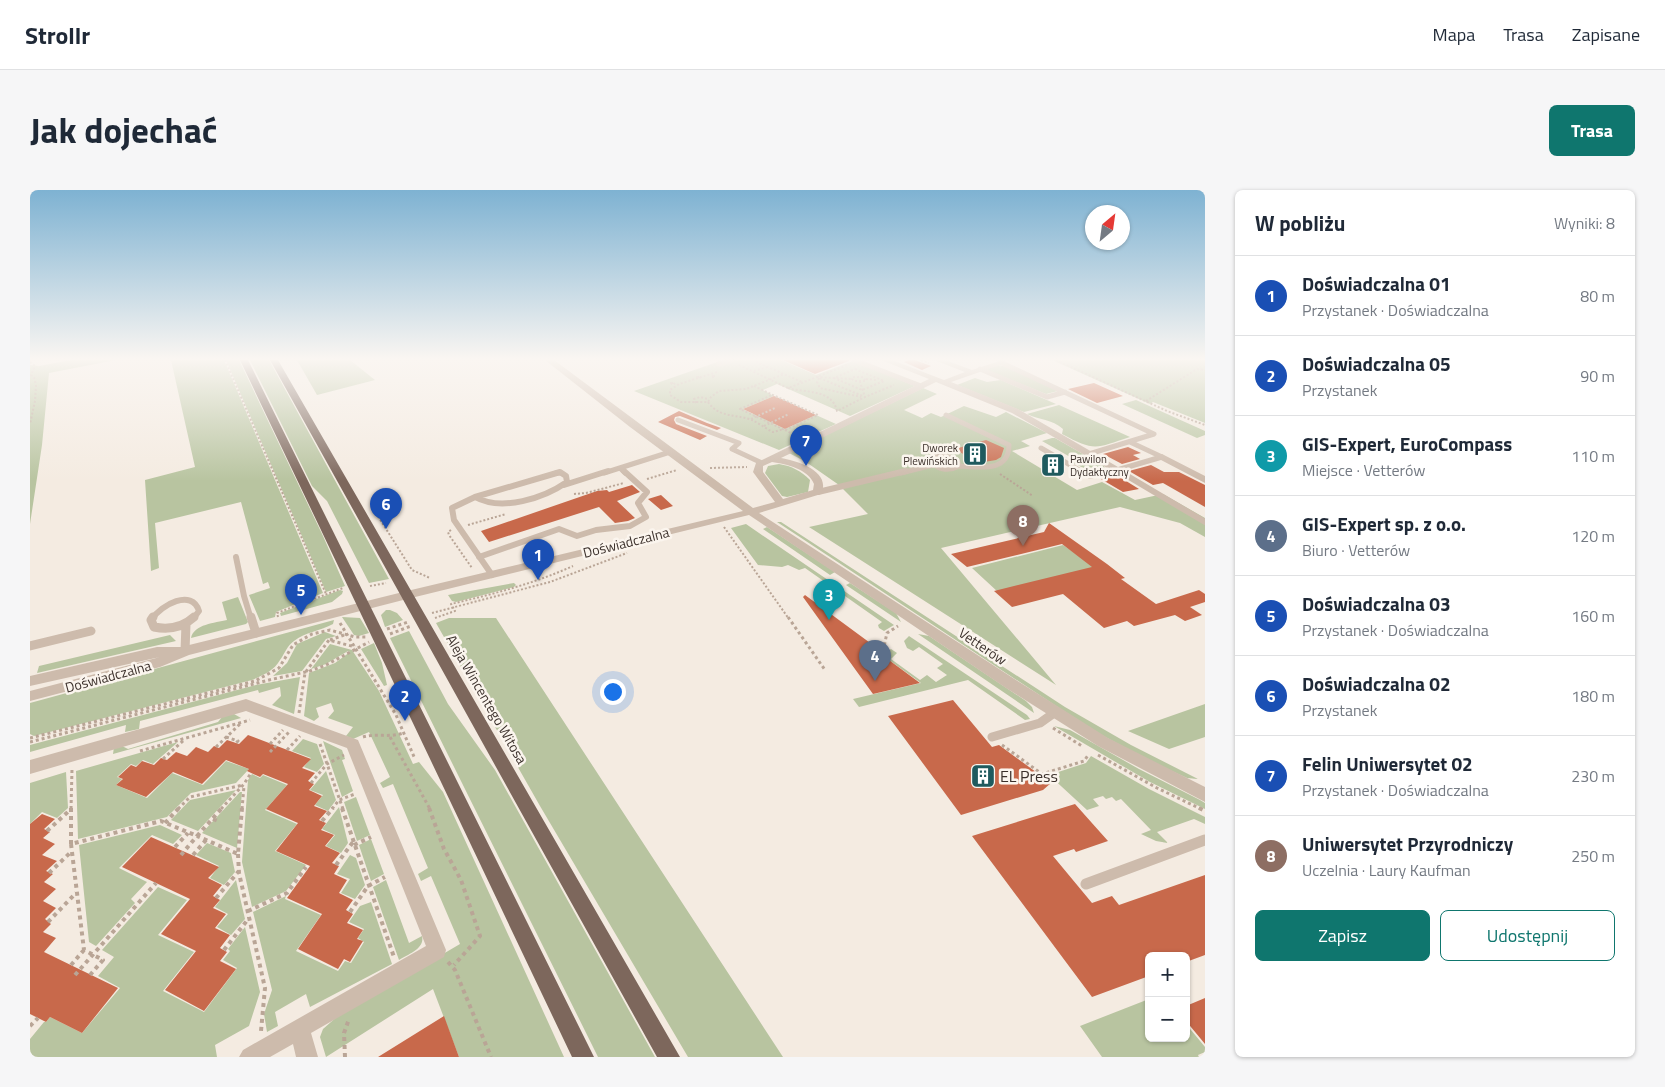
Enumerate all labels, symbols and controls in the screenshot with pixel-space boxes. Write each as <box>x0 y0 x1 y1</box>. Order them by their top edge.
text: Strollr <box>25 17 90 53</box>
text: Mapa <box>1433 21 1475 48</box>
text: Trasa <box>1503 21 1544 48</box>
text: Zapisane <box>1572 21 1640 48</box>
text: Jak dojechać <box>30 103 217 157</box>
button: Trasa <box>1549 105 1635 156</box>
north arrow <box>1085 205 1130 250</box>
text: W pobliżu <box>1255 207 1345 239</box>
text: Wyniki: 8 <box>1554 211 1615 235</box>
text: Doświadczalna 01 <box>1302 269 1451 298</box>
text: 1 <box>1267 284 1275 308</box>
text: 80 m <box>1580 284 1615 308</box>
text: Przystanek · Doświadczalna <box>1302 298 1489 322</box>
text: Doświadczalna 05 <box>1302 349 1451 378</box>
text: 2 <box>1267 364 1275 388</box>
text: 90 m <box>1580 364 1615 388</box>
text: Przystanek <box>1302 378 1377 402</box>
pin: 7 <box>790 425 822 466</box>
text: GIS-Expert, EuroCompass <box>1302 429 1512 458</box>
place label: Dworek Plewińskich <box>903 440 959 469</box>
building icon: Dworek Plewińskich <box>962 441 988 467</box>
text: 3 <box>1267 444 1275 468</box>
text: 110 m <box>1571 444 1615 468</box>
place label: Pawilon Dydaktyczny <box>1070 451 1130 480</box>
building icon: Pawilon Dydaktyczny <box>1040 452 1066 478</box>
text: Miejsce · Vetterów <box>1302 458 1426 482</box>
pin: 6 <box>370 488 402 529</box>
pin: 8 <box>1007 505 1039 546</box>
text: GIS-Expert sp. z o.o. <box>1302 509 1466 538</box>
street label: Doświadczalna <box>581 521 671 563</box>
text: 4 <box>1267 524 1275 548</box>
text: 120 m <box>1571 524 1615 548</box>
text: Biuro · Vetterów <box>1302 538 1410 562</box>
pin: 1 <box>522 539 554 580</box>
pin: 5 <box>285 574 317 615</box>
pin: 3 <box>813 579 845 620</box>
text: Doświadczalna 03 <box>1302 589 1451 618</box>
text: 5 <box>1267 604 1275 628</box>
text: 160 m <box>1571 604 1615 628</box>
text: Przystanek · Doświadczalna <box>1302 618 1489 642</box>
street label: Vetterów <box>955 622 1012 670</box>
street label: Aleja Wincentego Witosa <box>441 630 533 768</box>
pin: 4 <box>859 640 891 681</box>
street label: Doświadczalna <box>63 654 153 698</box>
text: Doświadczalna 02 <box>1302 669 1451 698</box>
your location <box>600 679 626 705</box>
pin: 2 <box>389 680 421 721</box>
text: 6 <box>1267 684 1275 708</box>
text: 180 m <box>1571 684 1615 708</box>
text: Przystanek <box>1302 698 1377 722</box>
text: Felin Uniwersytet 02 <box>1302 749 1473 778</box>
building icon: EL Press <box>970 763 996 789</box>
place label: EL Press <box>1000 764 1058 788</box>
text: 7 <box>1267 764 1275 788</box>
text: 230 m <box>1571 764 1615 788</box>
text: Przystanek · Doświadczalna <box>1302 778 1489 802</box>
text: Uniwersytet Przyrodniczy <box>1302 829 1513 858</box>
text: 8 <box>1267 844 1275 868</box>
text: 250 m <box>1571 844 1615 868</box>
text: Uczelnia · Laury Kaufman <box>1302 858 1471 882</box>
button: Zapisz <box>1255 910 1430 961</box>
button: Udostępnij <box>1440 910 1615 961</box>
map controls <box>1145 952 1190 1042</box>
button: + <box>1145 952 1190 997</box>
button: − <box>1145 997 1190 1042</box>

